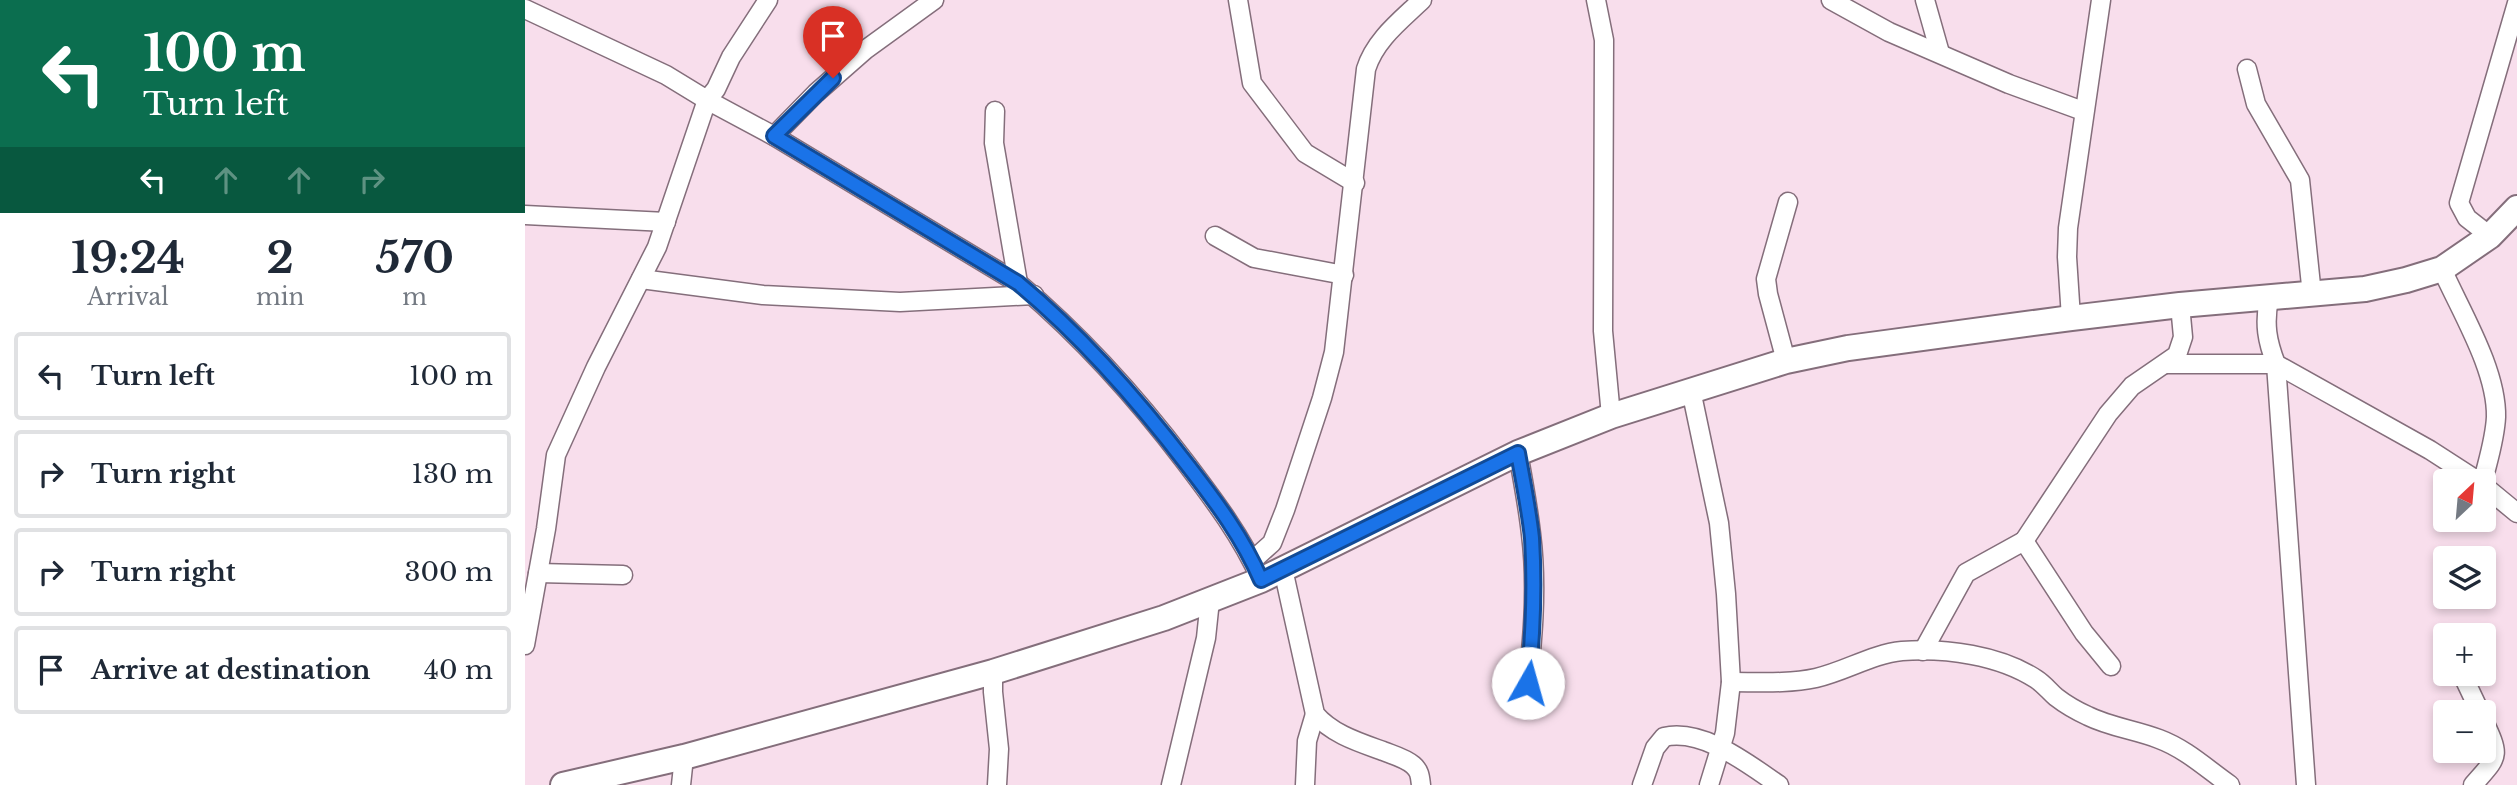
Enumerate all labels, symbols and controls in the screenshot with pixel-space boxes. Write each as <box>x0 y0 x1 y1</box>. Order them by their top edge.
pin <box>803 6 863 78</box>
icon: arrive <box>814 17 852 55</box>
text: 100 m <box>143 23 306 84</box>
icon: left <box>28 28 119 119</box>
text: Turn left <box>143 84 289 124</box>
icon: left <box>134 161 172 199</box>
icon: ahead <box>207 161 245 199</box>
icon: ahead <box>280 161 318 199</box>
icon: right <box>353 161 391 199</box>
text: 19:24 <box>71 232 185 284</box>
text: 2 <box>267 232 294 284</box>
text: 570 <box>375 232 454 284</box>
text: Arrival <box>87 283 169 311</box>
text: min <box>256 283 304 311</box>
text: m <box>402 283 427 311</box>
icon: left <box>32 357 70 395</box>
text: Turn left <box>91 360 215 392</box>
text: 100 m <box>409 360 493 392</box>
icon: right <box>32 455 70 493</box>
text: Turn right <box>91 458 236 490</box>
text: 130 m <box>411 458 493 490</box>
north arrow <box>2433 469 2495 532</box>
map controls <box>2433 469 2496 763</box>
button: layers <box>2433 546 2496 609</box>
icon: right <box>32 553 70 591</box>
text: Turn right <box>91 556 236 588</box>
text: 300 m <box>404 556 493 588</box>
button: + <box>2433 623 2496 686</box>
position arrow <box>1491 646 1565 720</box>
icon: arrive <box>32 651 70 689</box>
text: Arrive at destination <box>91 654 371 686</box>
text: 40 m <box>424 654 493 686</box>
button: − <box>2433 700 2496 763</box>

